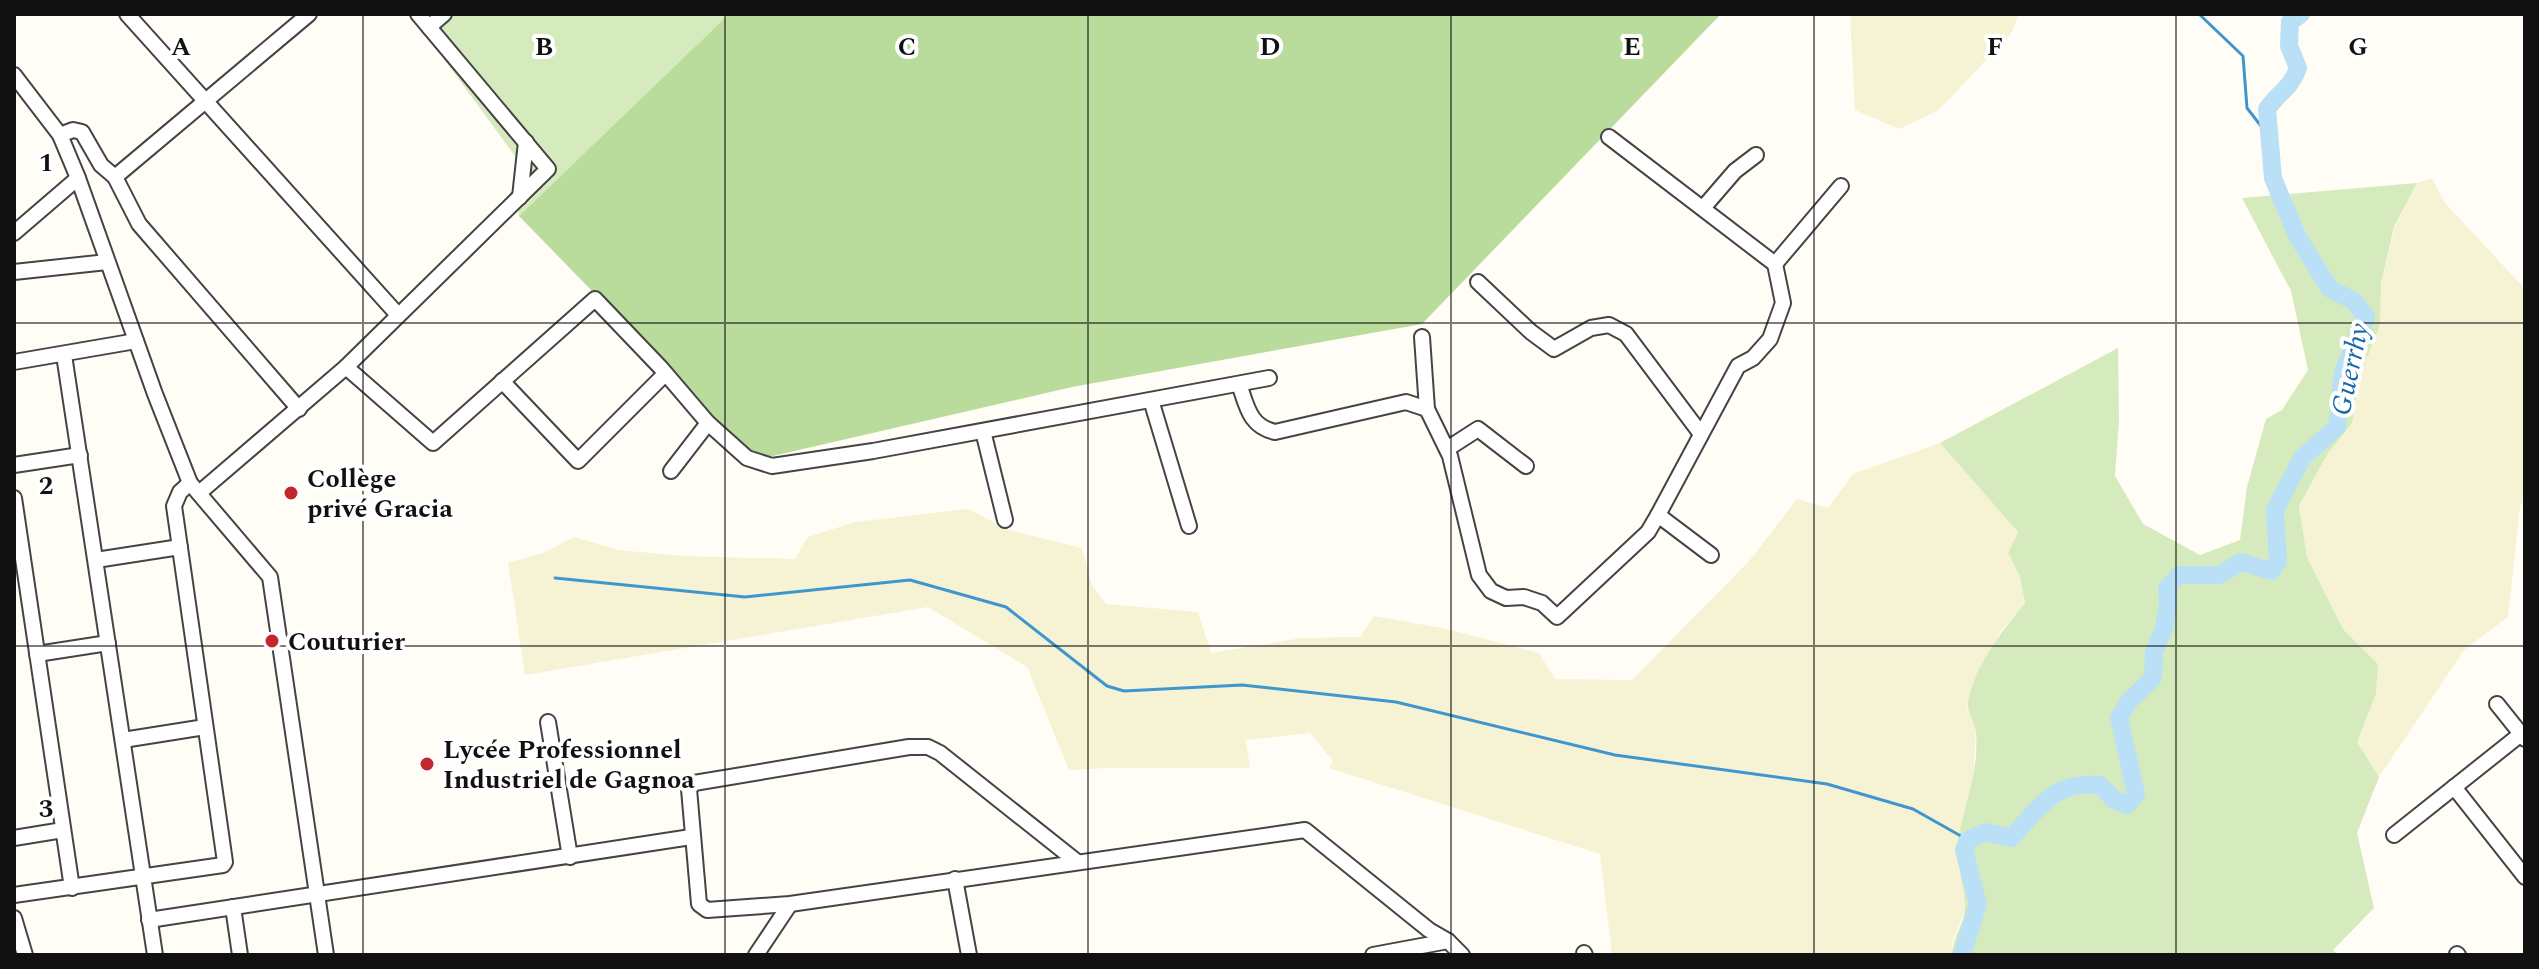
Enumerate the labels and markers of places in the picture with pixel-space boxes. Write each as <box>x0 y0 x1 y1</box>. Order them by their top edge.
place label: Collège privé Gracia <box>307 459 453 529</box>
marker: Collège privé Gracia <box>282 484 300 502</box>
place label: Couturier <box>288 622 406 662</box>
marker: Couturier <box>263 632 281 650</box>
place label: Lycée Professionnel Industriel de Gagnoa <box>443 730 695 800</box>
marker: Lycée Professionnel Industriel de Gagnoa <box>418 755 436 773</box>

